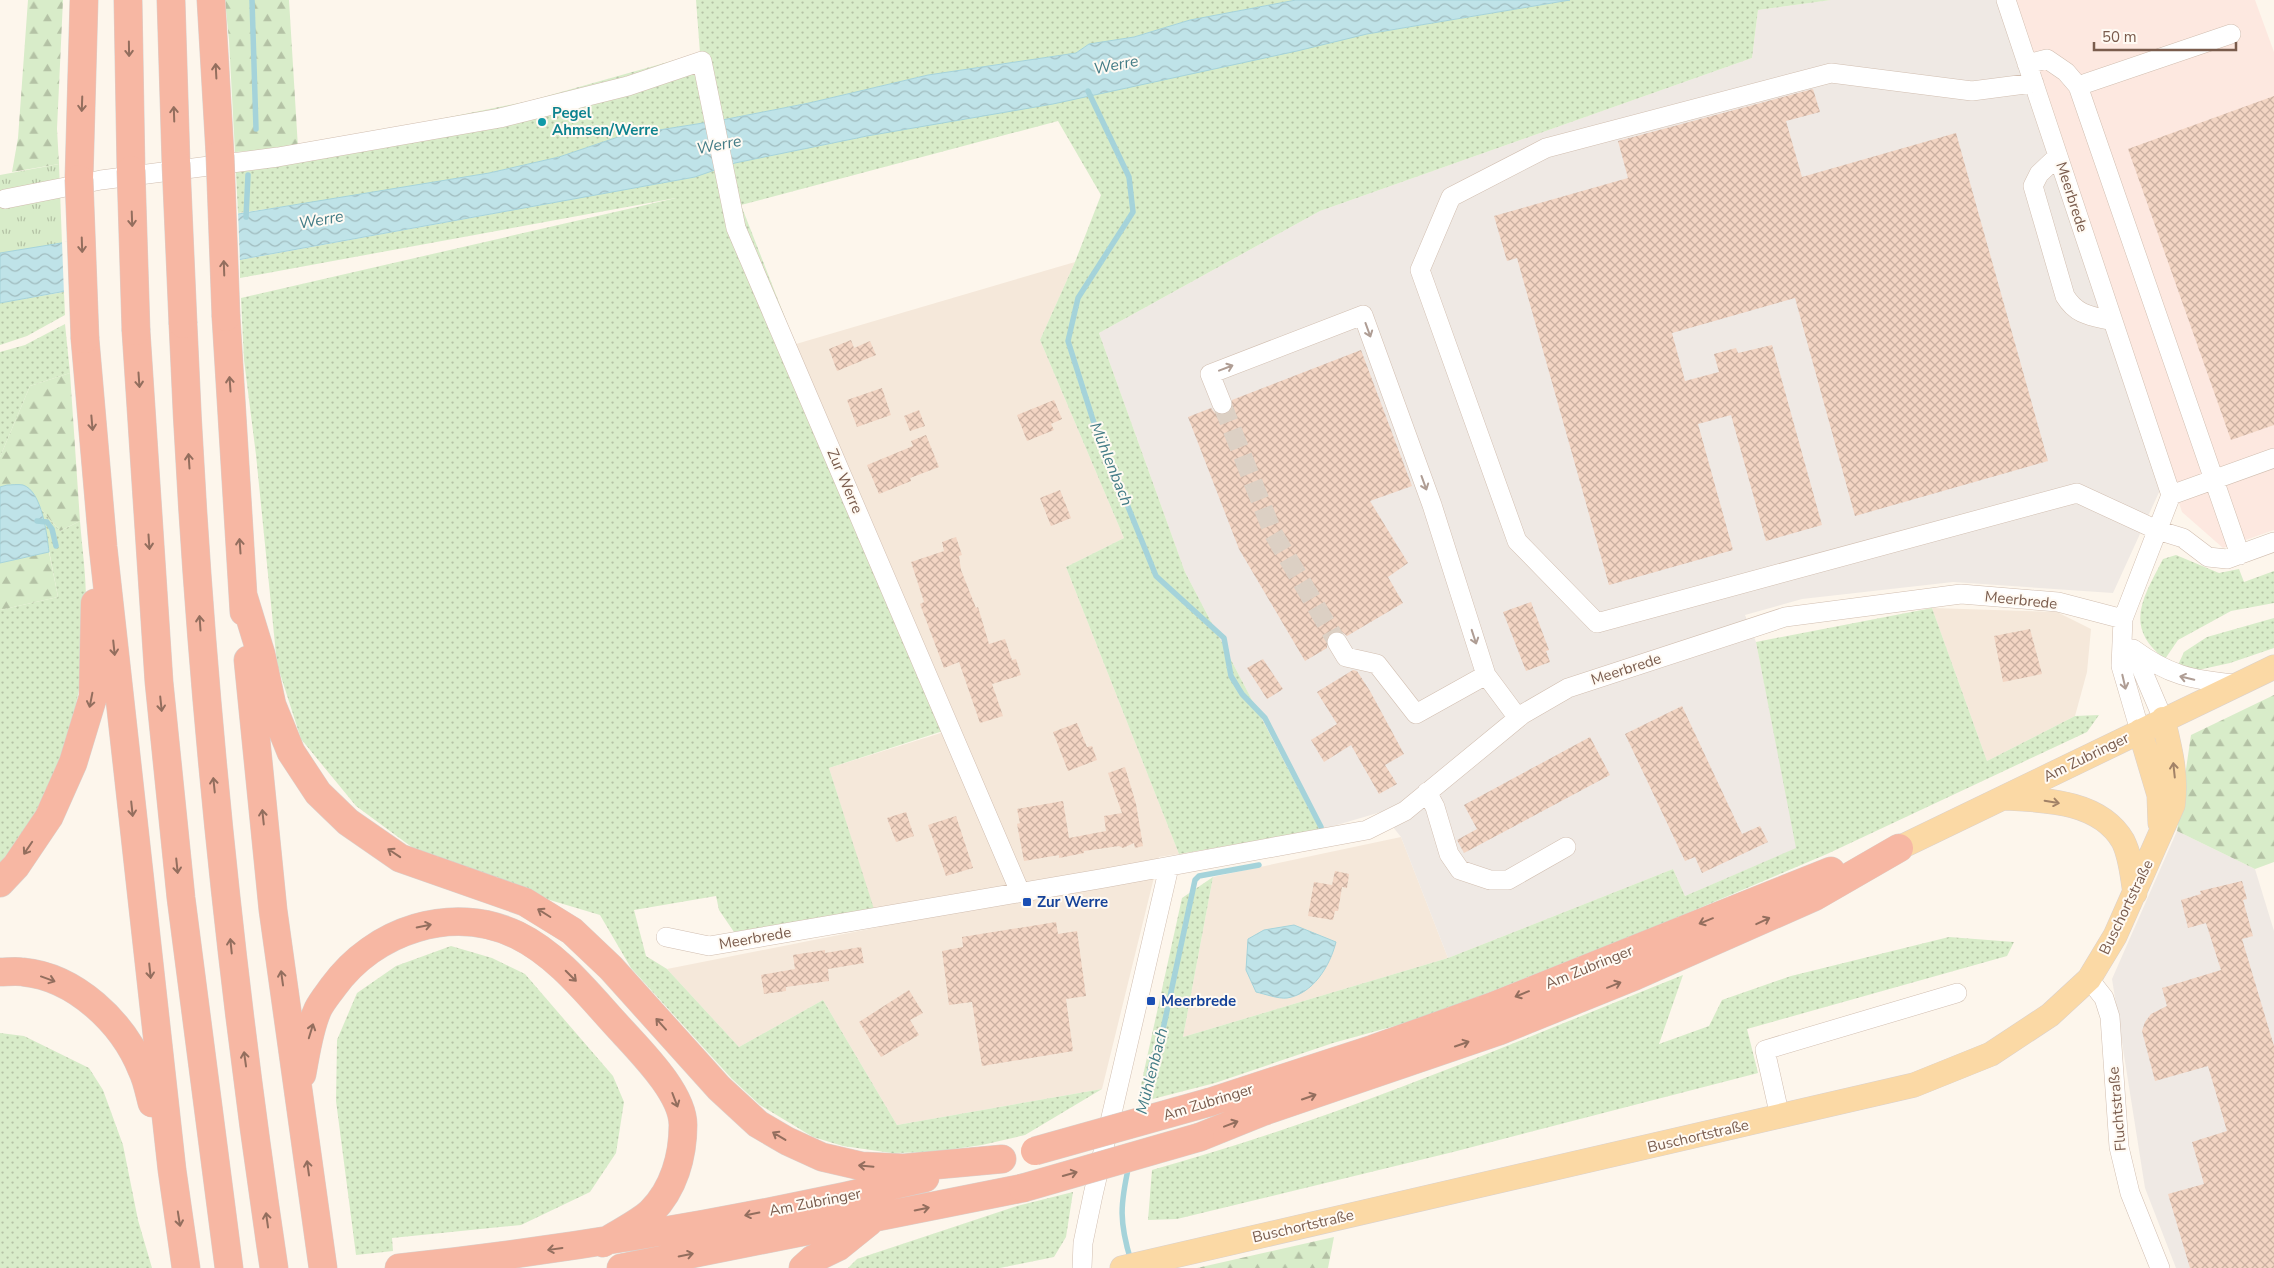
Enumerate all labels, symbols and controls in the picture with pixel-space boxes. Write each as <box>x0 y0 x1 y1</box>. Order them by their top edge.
scale bar <box>2094 20 2236 52</box>
text: 50 m <box>2102 27 2137 47</box>
one-way arrow <box>124 40 134 56</box>
water label: Werre <box>1092 50 1141 80</box>
one-way arrow <box>211 64 220 80</box>
one-way arrow <box>77 96 86 112</box>
place label: Pegel Ahmsen/Werre <box>552 103 658 140</box>
one-way arrow <box>170 106 179 122</box>
marker: Pegel Ahmsen/Werre <box>536 116 548 128</box>
water label: Werre <box>695 130 744 160</box>
street label: Meerbrede <box>2051 159 2093 235</box>
water label: Werre <box>297 205 346 235</box>
one-way arrow <box>127 210 137 227</box>
one-way arrow <box>77 236 87 253</box>
one-way arrow <box>219 260 229 276</box>
one-way arrow <box>1364 322 1373 337</box>
one-way arrow <box>1218 363 1233 372</box>
one-way arrow <box>134 372 143 388</box>
one-way arrow <box>225 376 234 392</box>
one-way arrow <box>88 415 97 431</box>
water label: Mühlenbach <box>1084 419 1138 509</box>
street label: Zur Werre <box>822 446 868 516</box>
one-way arrow <box>184 453 193 469</box>
one-way arrow <box>1420 474 1429 490</box>
one-way arrow <box>145 534 154 550</box>
one-way arrow <box>235 538 244 554</box>
street label: Meerbrede <box>1984 586 2058 614</box>
one-way arrow <box>196 615 205 631</box>
one-way arrow <box>1470 629 1480 645</box>
one-way arrow <box>109 639 119 655</box>
street label: Meerbrede <box>1588 648 1664 690</box>
one-way arrow <box>2179 672 2195 682</box>
one-way arrow <box>2120 673 2129 689</box>
one-way arrow <box>86 691 95 707</box>
one-way arrow <box>156 696 166 712</box>
street label: Am Zubringer <box>2040 727 2133 786</box>
one-way arrow <box>2169 762 2179 778</box>
one-way arrow <box>209 777 219 793</box>
one-way arrow <box>2044 798 2060 808</box>
one-way arrow <box>127 801 137 817</box>
one-way arrow <box>258 809 268 825</box>
one-way arrow <box>23 841 34 855</box>
one-way arrow <box>387 848 401 858</box>
street label: Buschortstraße <box>2094 856 2158 958</box>
one-way arrow <box>173 858 182 874</box>
place label: Zur Werre <box>1037 892 1108 912</box>
marker: Zur Werre <box>1021 896 1033 908</box>
one-way arrow <box>537 908 551 918</box>
one-way arrow <box>1755 915 1770 925</box>
one-way arrow <box>1698 917 1713 926</box>
one-way arrow <box>416 921 432 931</box>
street label: Meerbrede <box>717 922 793 954</box>
one-way arrow <box>226 938 236 954</box>
street label: Am Zubringer <box>1542 940 1636 994</box>
one-way arrow <box>145 962 155 978</box>
one-way arrow <box>277 970 287 986</box>
one-way arrow <box>564 970 577 982</box>
one-way arrow <box>39 975 55 984</box>
one-way arrow <box>1606 979 1621 989</box>
one-way arrow <box>1515 990 1530 999</box>
place label: Meerbrede <box>1161 991 1236 1011</box>
marker: Meerbrede <box>1145 995 1157 1007</box>
one-way arrow <box>656 1018 667 1031</box>
one-way arrow <box>307 1023 317 1039</box>
water label: Mühlenbach <box>1131 1025 1173 1117</box>
one-way arrow <box>1454 1039 1470 1048</box>
one-way arrow <box>240 1051 250 1067</box>
street label: Fluchtstraße <box>2103 1066 2131 1152</box>
street label: Am Zubringer <box>1161 1079 1256 1125</box>
one-way arrow <box>1300 1091 1316 1101</box>
one-way arrow <box>671 1092 680 1107</box>
street label: Buschortstraße <box>1645 1115 1751 1157</box>
one-way arrow <box>1223 1119 1238 1129</box>
one-way arrow <box>772 1130 786 1140</box>
one-way arrow <box>303 1160 313 1176</box>
one-way arrow <box>859 1161 875 1170</box>
one-way arrow <box>1061 1169 1077 1179</box>
street label: Am Zubringer <box>767 1183 863 1221</box>
one-way arrow <box>914 1203 930 1213</box>
street label: Buschortstraße <box>1250 1205 1356 1247</box>
one-way arrow <box>174 1210 184 1226</box>
one-way arrow <box>744 1210 760 1220</box>
one-way arrow <box>262 1212 272 1228</box>
one-way arrow <box>547 1244 563 1254</box>
one-way arrow <box>678 1250 694 1260</box>

